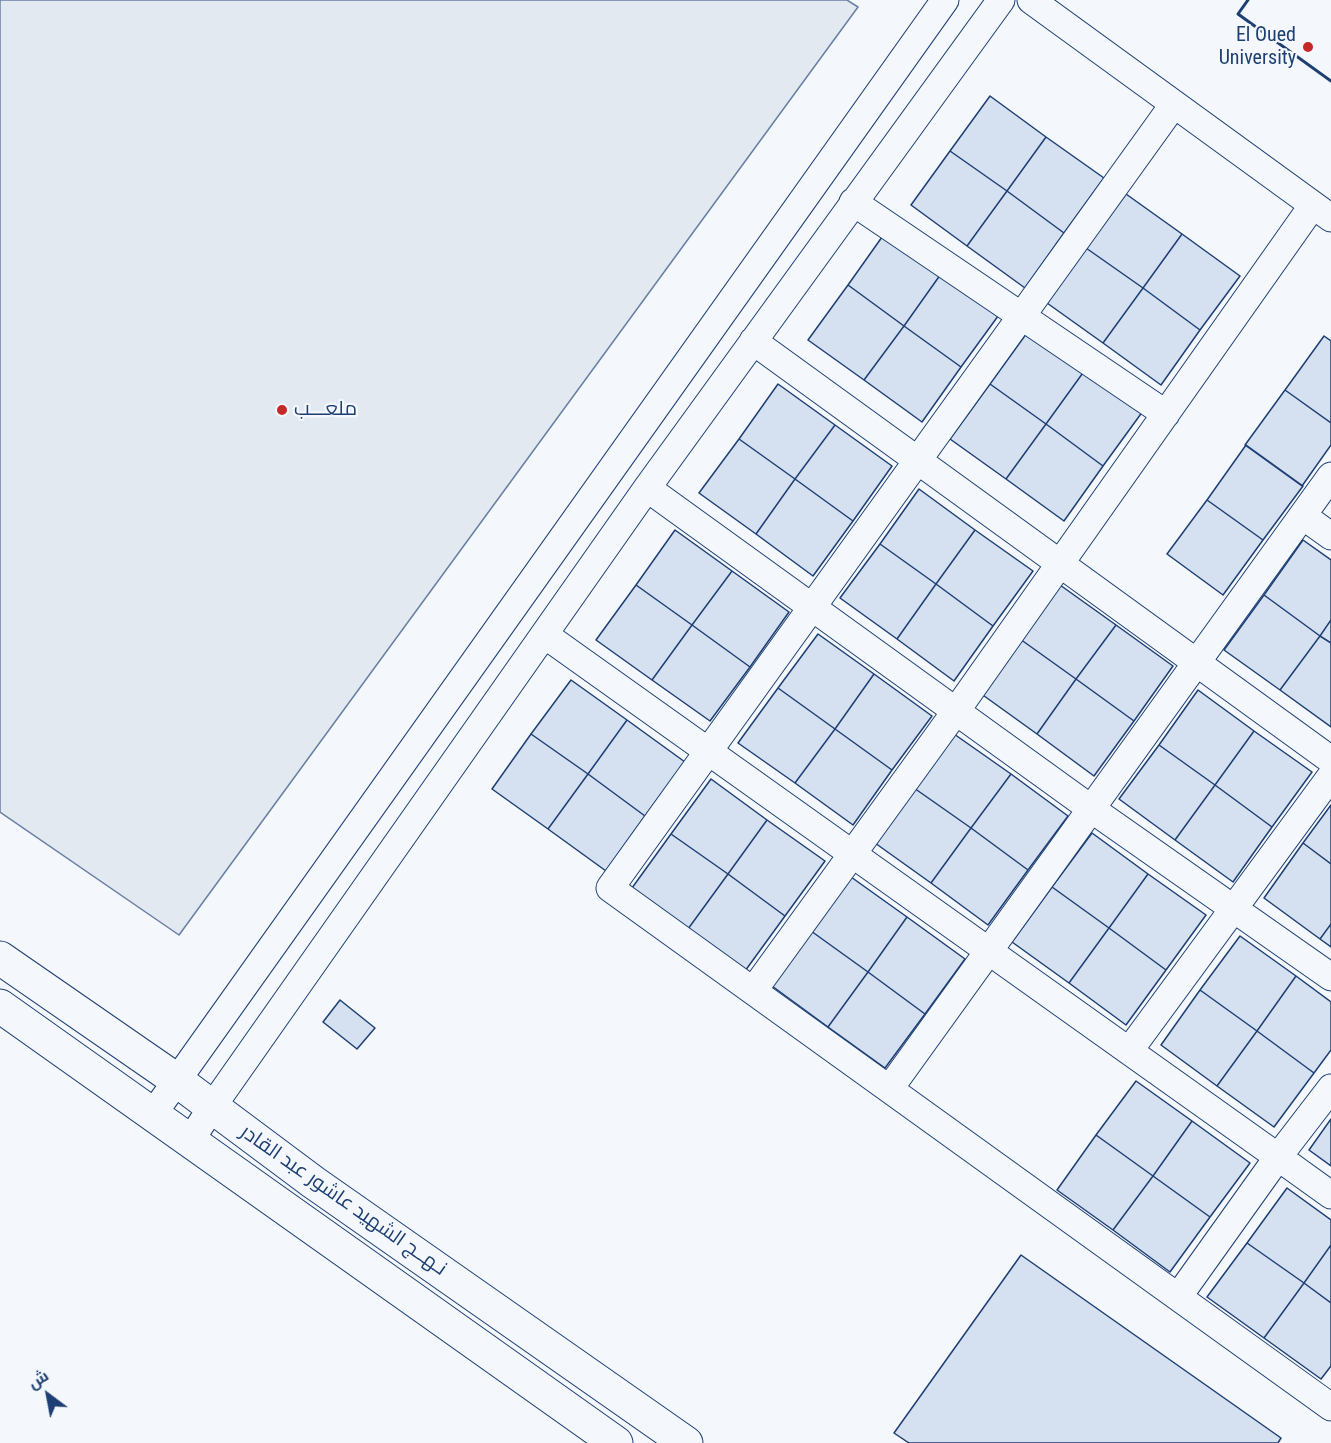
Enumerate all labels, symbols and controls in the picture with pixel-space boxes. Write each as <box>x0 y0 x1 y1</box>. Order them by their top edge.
place label: El Oued University <box>1219 24 1296 71</box>
marker: El Oued University <box>1301 40 1315 54</box>
place label: ملعـــب <box>294 398 357 422</box>
marker: ملعـــب <box>275 403 289 417</box>
street label: نـهــج الشهيد عاشور عبد القادر <box>235 1121 451 1281</box>
north arrow <box>18 1365 78 1425</box>
text: ش <box>24 1366 52 1393</box>

